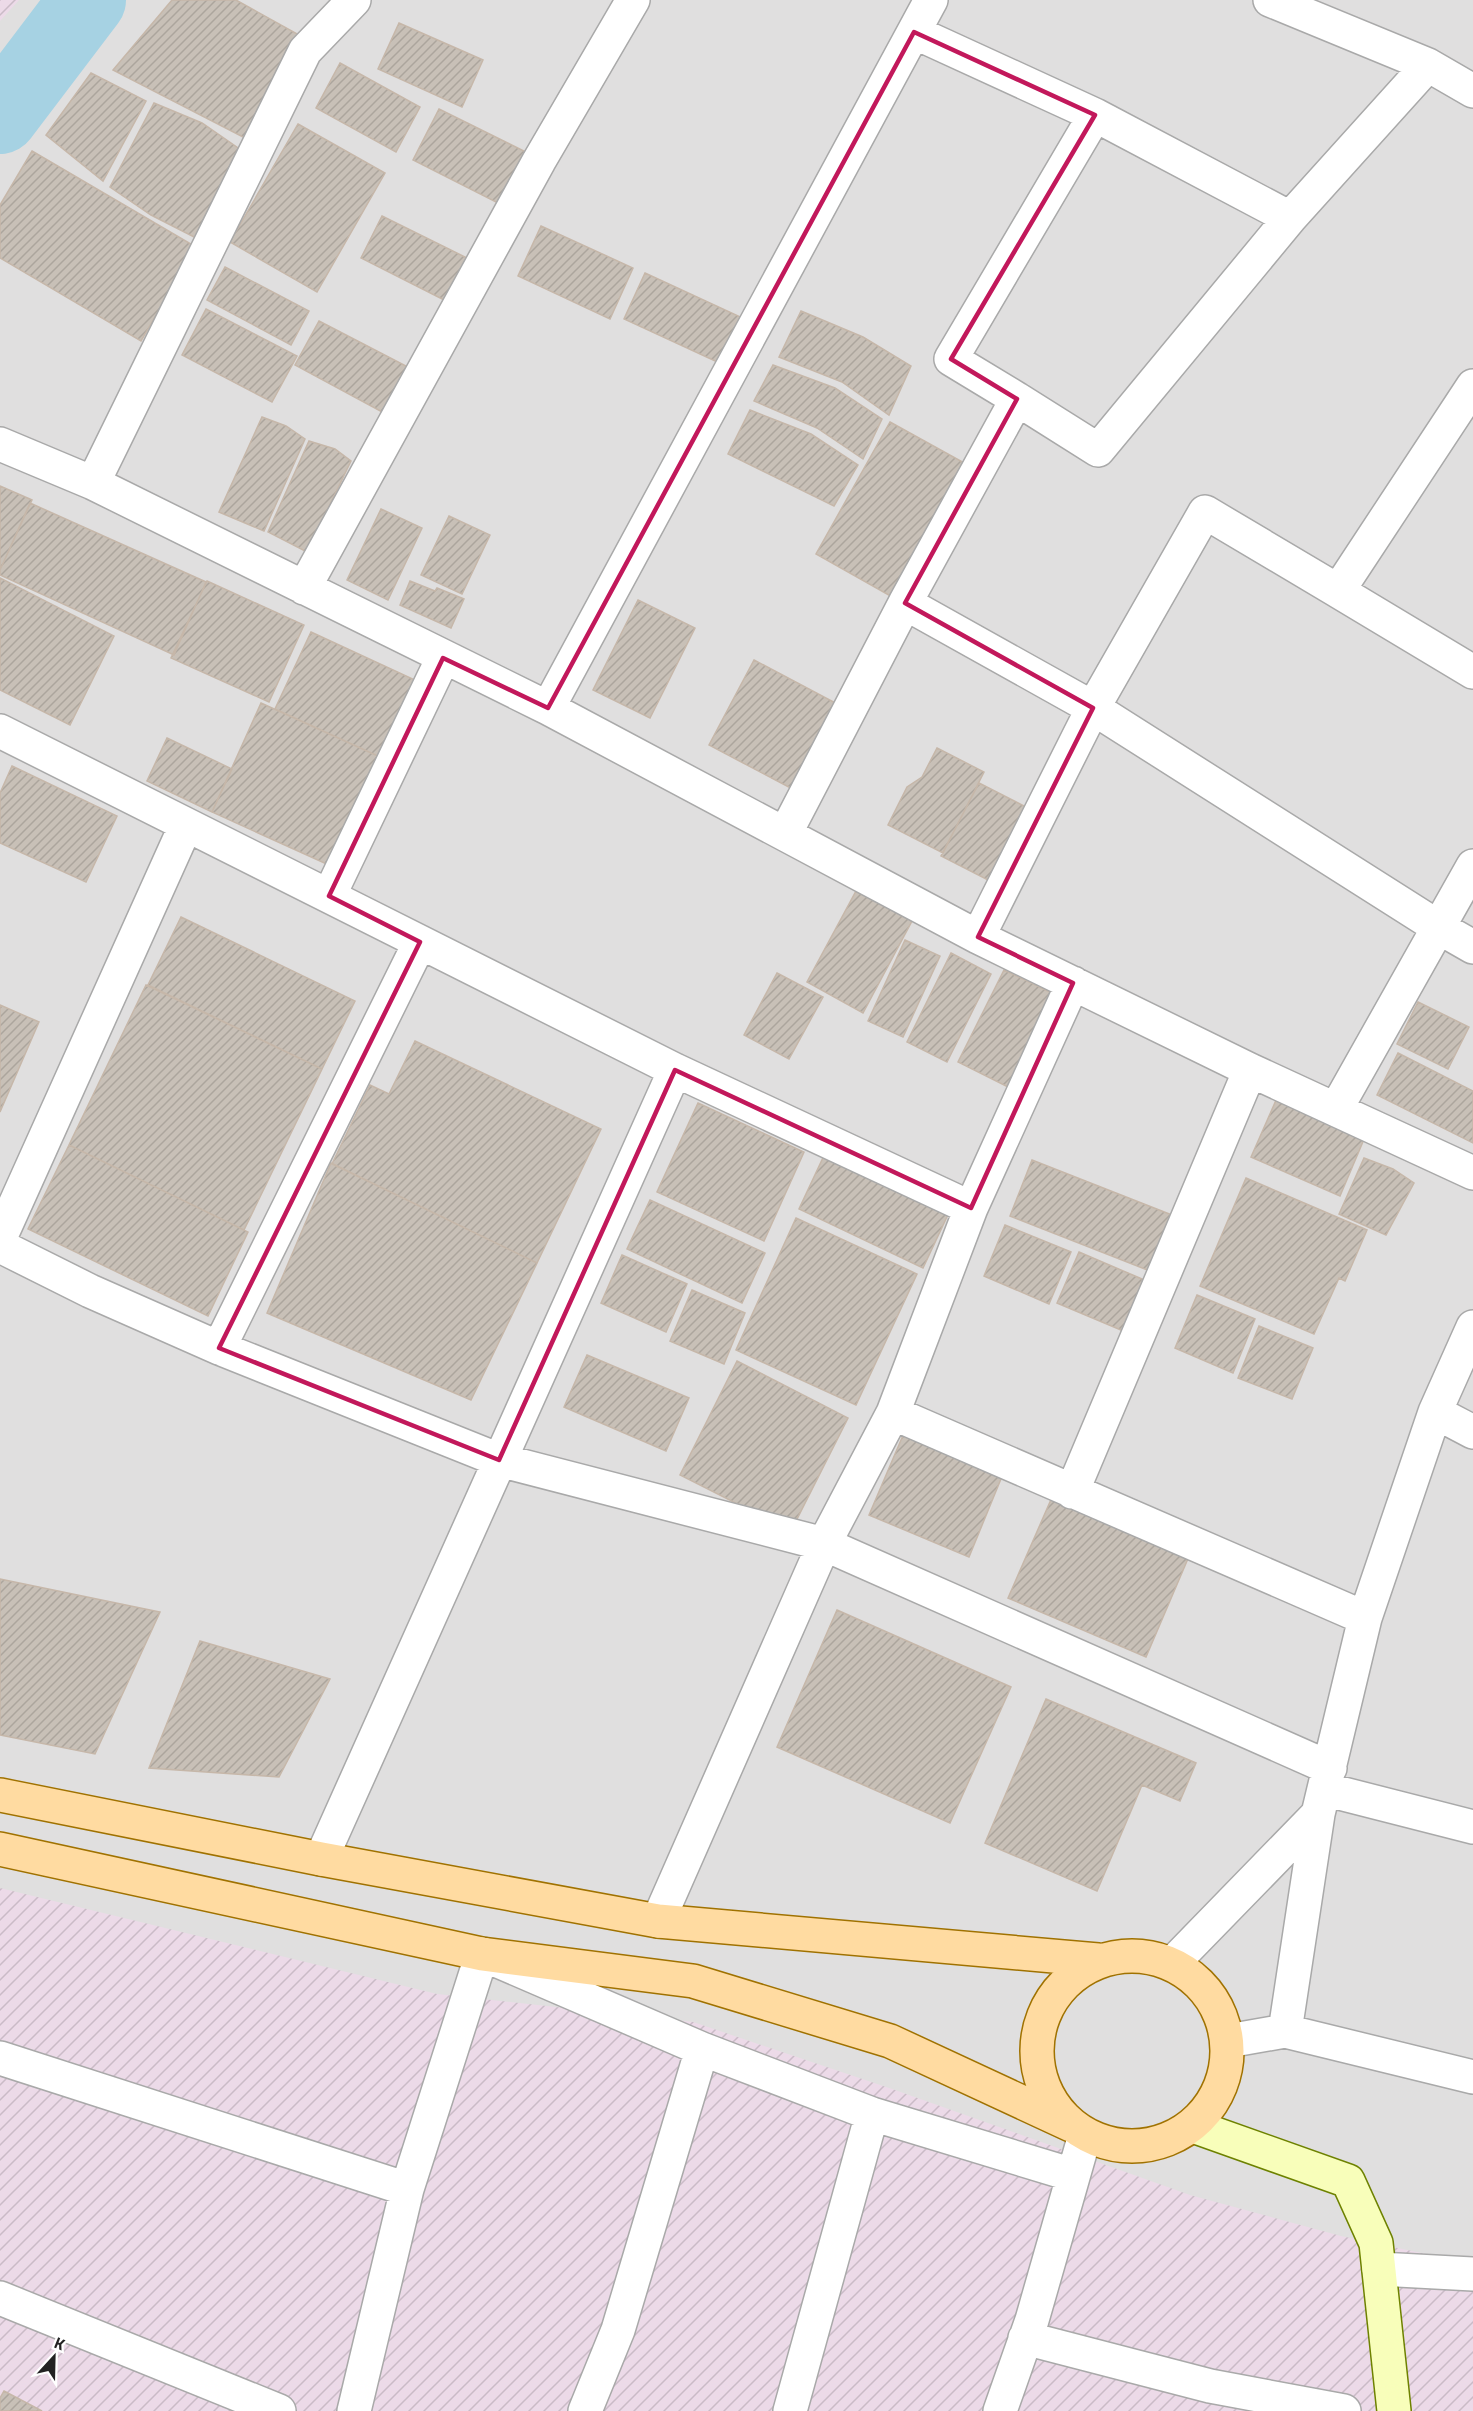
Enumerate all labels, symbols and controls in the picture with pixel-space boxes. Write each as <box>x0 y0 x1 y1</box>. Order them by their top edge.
north arrow <box>24 2327 84 2387</box>
text: K <box>51 2330 69 2356</box>

